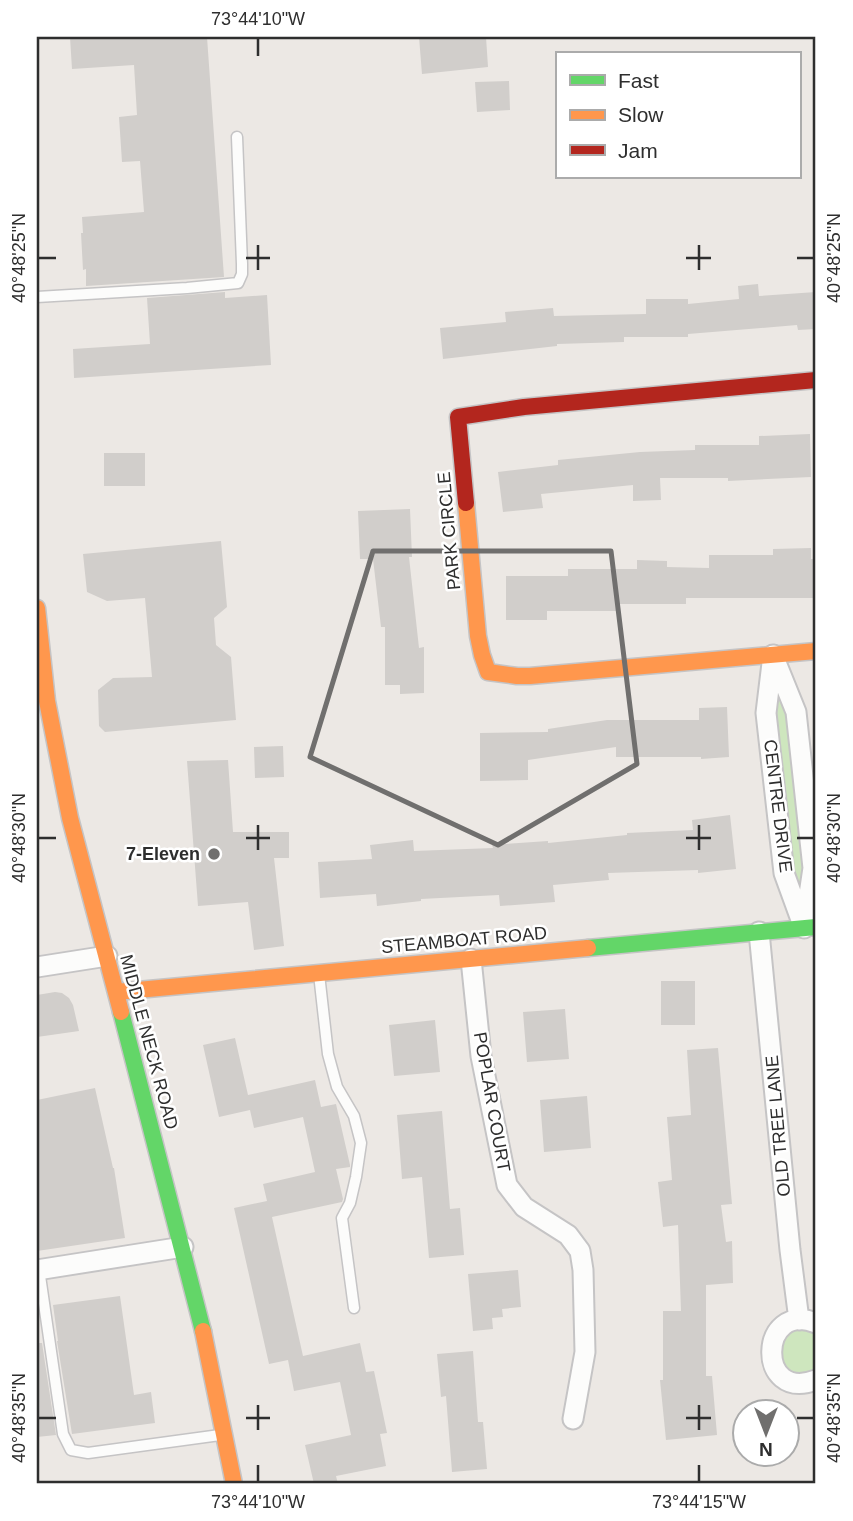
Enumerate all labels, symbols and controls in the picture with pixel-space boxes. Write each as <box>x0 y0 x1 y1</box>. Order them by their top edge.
text: 73°44'10"W <box>211 9 305 29</box>
legend <box>556 52 800 178</box>
text: Fast <box>618 69 659 92</box>
text: Slow <box>618 103 664 126</box>
text: Jam <box>618 139 658 162</box>
text: 40°48'25"N <box>9 213 29 303</box>
text: 40°48'25"N <box>824 213 844 303</box>
street label: PARK CIRCLE <box>434 471 464 591</box>
street label: CENTRE DRIVE <box>760 738 796 874</box>
text: 40°48'30"N <box>9 793 29 883</box>
text: 40°48'30"N <box>824 793 844 883</box>
place label: 7-Eleven <box>126 844 200 864</box>
marker: 7-Eleven <box>206 846 222 862</box>
street label: STEAMBOAT ROAD <box>380 923 548 957</box>
street label: MIDDLE NECK ROAD <box>116 952 182 1132</box>
street label: POPLAR COURT <box>470 1030 514 1174</box>
street label: OLD TREE LANE <box>762 1055 794 1197</box>
text: 40°48'35"N <box>9 1373 29 1463</box>
text: 40°48'35"N <box>824 1373 844 1463</box>
north arrow <box>730 1398 800 1468</box>
text: N <box>759 1439 773 1460</box>
text: 73°44'10"W <box>211 1492 305 1512</box>
text: 73°44'15"W <box>652 1492 746 1512</box>

